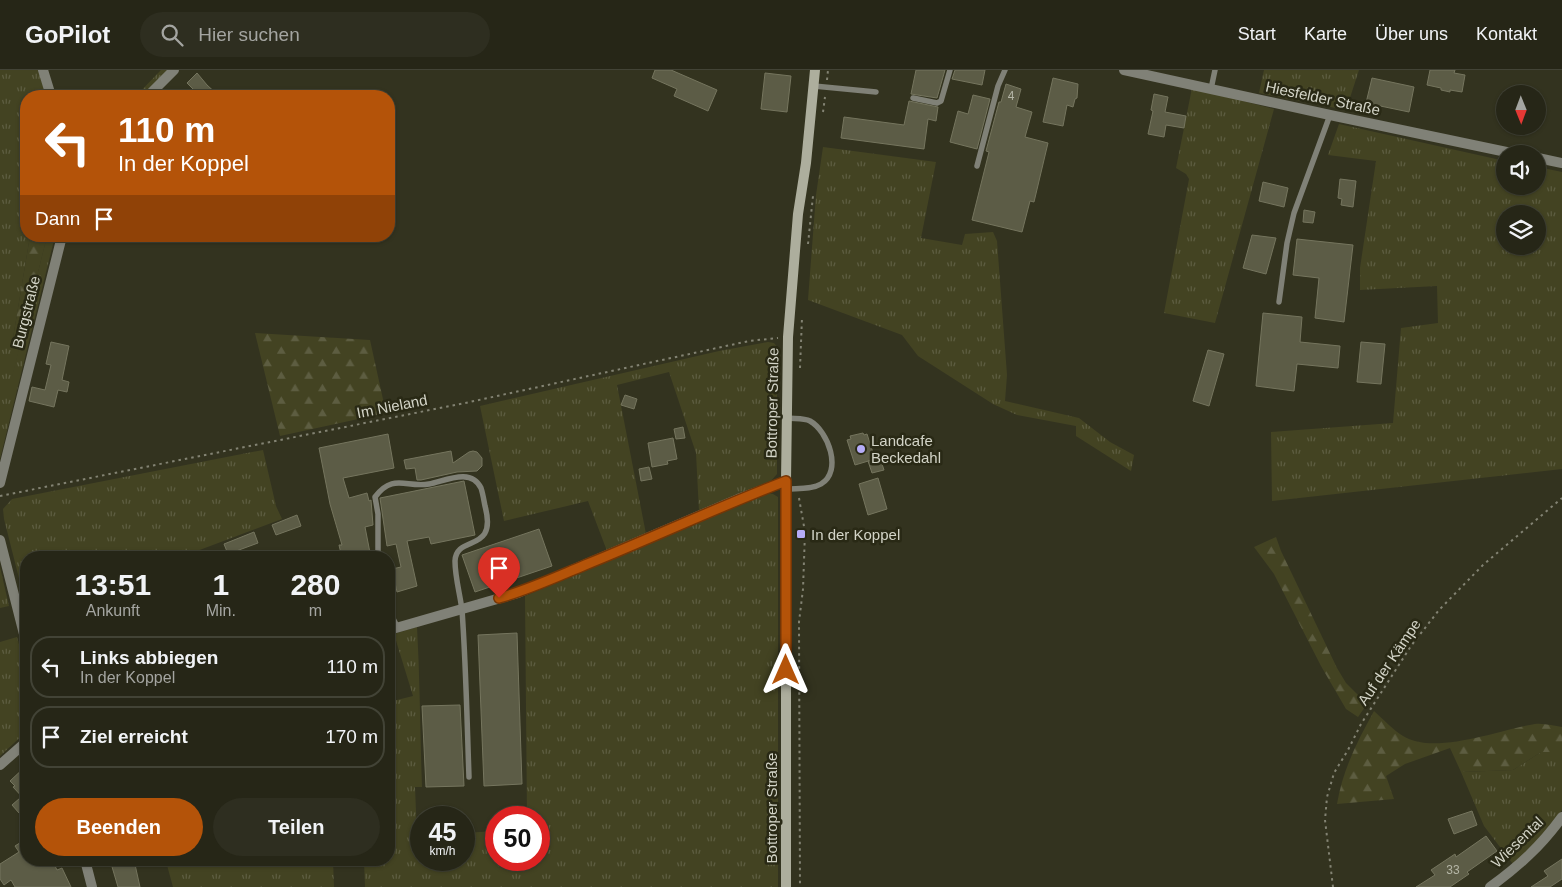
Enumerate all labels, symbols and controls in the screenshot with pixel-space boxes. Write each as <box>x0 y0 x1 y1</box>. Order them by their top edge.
search box <box>140 12 490 57</box>
text: GoPilot <box>25 21 110 48</box>
icon: search <box>158 21 186 49</box>
text: Hier suchen <box>198 24 300 45</box>
text: Start <box>1238 24 1276 44</box>
text: Karte <box>1304 24 1347 44</box>
text: Über uns <box>1375 24 1448 44</box>
text: Kontakt <box>1476 24 1537 44</box>
street label: Hiesfelder Straße <box>1264 78 1382 118</box>
north arrow <box>1496 85 1546 135</box>
map controls <box>1496 85 1546 255</box>
house number: 4 <box>1008 89 1015 103</box>
icon: left <box>35 110 100 175</box>
text: 110 m <box>118 110 215 149</box>
button: sound <box>1496 145 1546 195</box>
text: In der Koppel <box>118 151 249 176</box>
icon: arrive <box>90 205 118 233</box>
button: layers <box>1496 205 1546 255</box>
text: Dann <box>35 208 80 229</box>
street label: Burgstraße <box>9 274 43 350</box>
street label: Bottroper Straße <box>763 347 781 459</box>
street label: Im Nieland <box>355 391 429 421</box>
place label: Landcafe Beckedahl <box>871 432 941 466</box>
marker: Landcafe Beckedahl <box>855 443 867 455</box>
place label: In der Koppel <box>811 526 900 543</box>
marker: In der Koppel <box>795 528 807 540</box>
pin <box>478 547 520 598</box>
icon: arrive <box>485 554 513 582</box>
text: 13:51 <box>74 568 151 601</box>
text: 1 <box>212 568 229 601</box>
text: 280 <box>290 568 340 601</box>
text: Ankunft <box>86 602 140 619</box>
text: Min. <box>206 602 236 619</box>
text: m <box>309 602 322 619</box>
street label: Auf der Kämpe <box>1354 616 1424 708</box>
position arrow <box>759 643 811 695</box>
text: Links abbiegen <box>80 647 218 668</box>
icon: left <box>37 653 65 681</box>
text: 110 m <box>327 656 378 677</box>
text: In der Koppel <box>80 669 175 686</box>
icon: arrive <box>37 723 65 751</box>
text: Ziel erreicht <box>80 726 188 747</box>
text: 170 m <box>325 726 378 747</box>
street label: Bottroper Straße <box>763 753 780 863</box>
button: Beenden <box>35 798 203 856</box>
button: Teilen <box>213 798 380 856</box>
speed limit sign: 50 <box>485 806 550 871</box>
street label: Wiesental <box>1487 813 1547 871</box>
text: 45 <box>429 818 456 846</box>
text: km/h <box>429 844 456 858</box>
house number: 33 <box>1446 863 1460 877</box>

